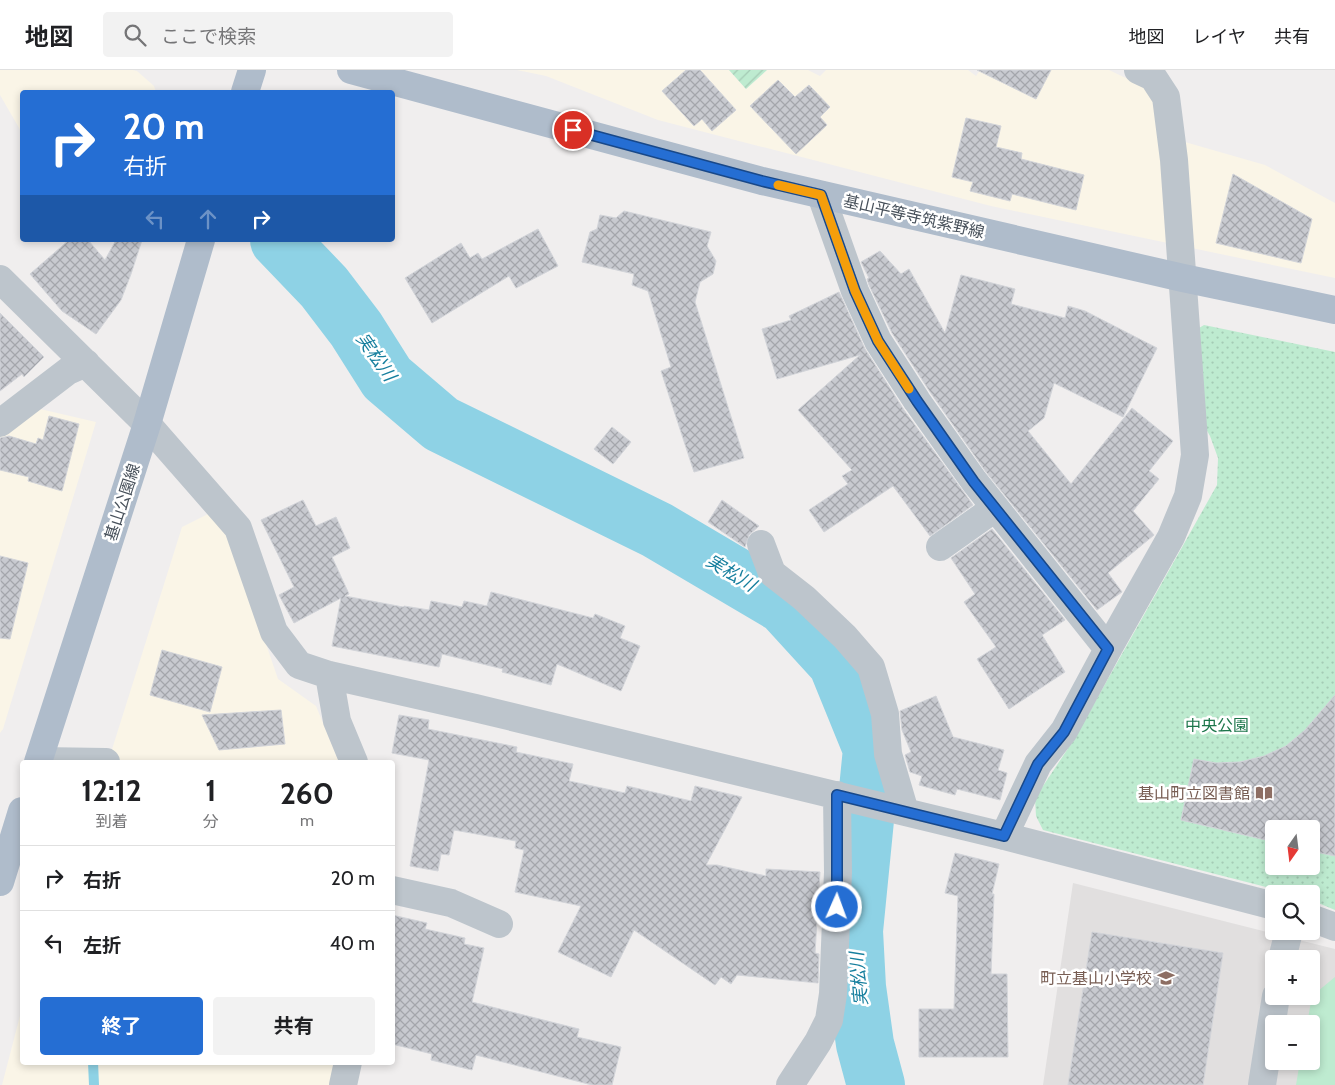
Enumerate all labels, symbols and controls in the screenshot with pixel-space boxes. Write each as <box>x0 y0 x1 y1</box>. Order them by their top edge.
search box <box>103 12 453 57</box>
icon: search <box>121 21 149 49</box>
text: 地図 <box>25 22 73 51</box>
text: ここで検索 <box>161 25 256 48</box>
text: 地図 <box>1129 26 1165 48</box>
text: レイヤ <box>1193 26 1246 48</box>
text: 共有 <box>1274 26 1310 48</box>
text: 20 m <box>123 105 205 148</box>
pin <box>552 109 594 151</box>
icon: right <box>40 110 105 175</box>
icon: arrive <box>559 116 587 144</box>
text: 右折 <box>123 153 167 180</box>
street label: 基山平等寺筑紫野線 <box>842 191 986 242</box>
icon: left <box>141 205 169 233</box>
icon: ahead <box>194 205 222 233</box>
icon: right <box>247 205 275 233</box>
water label: 実松川 <box>352 329 402 387</box>
street label: 基山公園線 <box>101 461 144 543</box>
water label: 実松川 <box>702 550 762 597</box>
park label: 中央公園 <box>1185 716 1249 735</box>
text: 12:12 <box>81 772 142 809</box>
text: 1 <box>205 772 216 809</box>
text: 260 <box>280 775 334 812</box>
library icon: 基山町立図書館 <box>1254 783 1274 803</box>
place label: 基山町立図書館 <box>1138 784 1250 803</box>
text: m <box>300 811 314 830</box>
text: 到着 <box>95 812 127 831</box>
text: 分 <box>203 812 219 831</box>
north arrow <box>1265 820 1320 875</box>
map controls <box>1265 820 1320 1070</box>
icon: right <box>40 864 68 892</box>
text: 20 m <box>331 867 375 890</box>
text: 右折 <box>83 869 121 892</box>
position arrow <box>810 880 862 932</box>
button: search <box>1265 885 1320 940</box>
icon: left <box>40 929 68 957</box>
text: 40 m <box>330 932 375 955</box>
text: 左折 <box>83 934 121 957</box>
water label: 実松川 <box>846 949 872 1007</box>
button: + <box>1265 950 1320 1005</box>
school or university icon: 町立基山小学校 <box>1156 968 1176 988</box>
place label: 町立基山小学校 <box>1040 969 1152 988</box>
button: 終了 <box>40 997 203 1055</box>
button: 共有 <box>213 997 375 1055</box>
button: − <box>1265 1015 1320 1070</box>

